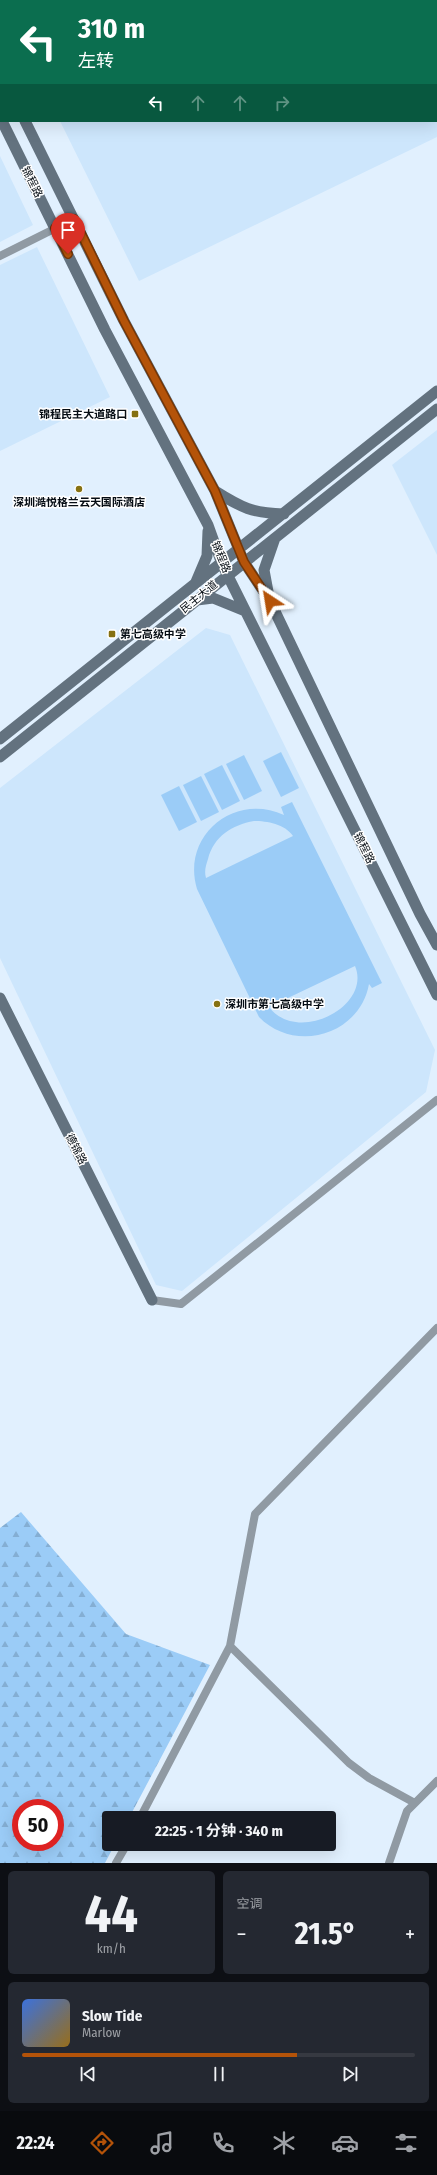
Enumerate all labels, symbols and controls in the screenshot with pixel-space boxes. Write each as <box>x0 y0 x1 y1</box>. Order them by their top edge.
text: 310 m <box>78 12 145 45</box>
icon: left <box>12 16 64 68</box>
text: 左转 <box>78 50 114 72</box>
icon: left <box>145 92 167 114</box>
icon: ahead <box>187 92 209 114</box>
icon: ahead <box>229 92 251 114</box>
icon: right <box>271 92 293 114</box>
street label: 锦程路 <box>19 164 45 200</box>
pin <box>51 213 85 254</box>
icon: arrive <box>57 219 79 241</box>
place label: 锦程民主大道路口 <box>39 408 127 421</box>
marker: 锦程民主大道路口 <box>130 409 140 419</box>
marker: 深圳澔悦格兰云天国际酒店 <box>74 484 84 494</box>
place label: 深圳澔悦格兰云天国际酒店 <box>13 496 145 509</box>
street label: 锦程路 <box>209 539 233 575</box>
street label: 民主大道 <box>178 578 220 616</box>
position arrow <box>249 580 291 622</box>
place label: 第七高级中学 <box>120 628 186 641</box>
marker: 第七高级中学 <box>107 629 117 639</box>
street label: 锦程路 <box>351 830 377 866</box>
place label: 深圳市第七高级中学 <box>225 998 324 1011</box>
marker: 深圳市第七高级中学 <box>212 999 222 1009</box>
street label: 德锦路 <box>63 1131 89 1167</box>
speed limit sign: 50 <box>12 1799 64 1851</box>
text: 22:25 · 1 分钟 · 340 m <box>155 1822 283 1840</box>
text: 44 <box>85 1883 138 1946</box>
text: 空调 <box>237 1896 263 1911</box>
text: 21.5° <box>295 1916 357 1952</box>
text: − <box>237 1921 246 1948</box>
text: + <box>405 1921 415 1948</box>
text: km/h <box>97 1941 126 1956</box>
text: Slow Tide <box>82 2007 142 2025</box>
text: Marlow <box>82 2025 121 2040</box>
icon: previous <box>77 2063 99 2085</box>
icon: pause <box>208 2063 230 2085</box>
icon: next <box>339 2063 361 2085</box>
icon: directions <box>88 2129 116 2157</box>
icon: music <box>148 2129 176 2157</box>
icon: phone <box>209 2129 237 2157</box>
icon: climate <box>270 2129 298 2157</box>
icon: car <box>331 2129 359 2157</box>
icon: filters <box>392 2129 420 2157</box>
text: 22:24 <box>16 2132 55 2154</box>

